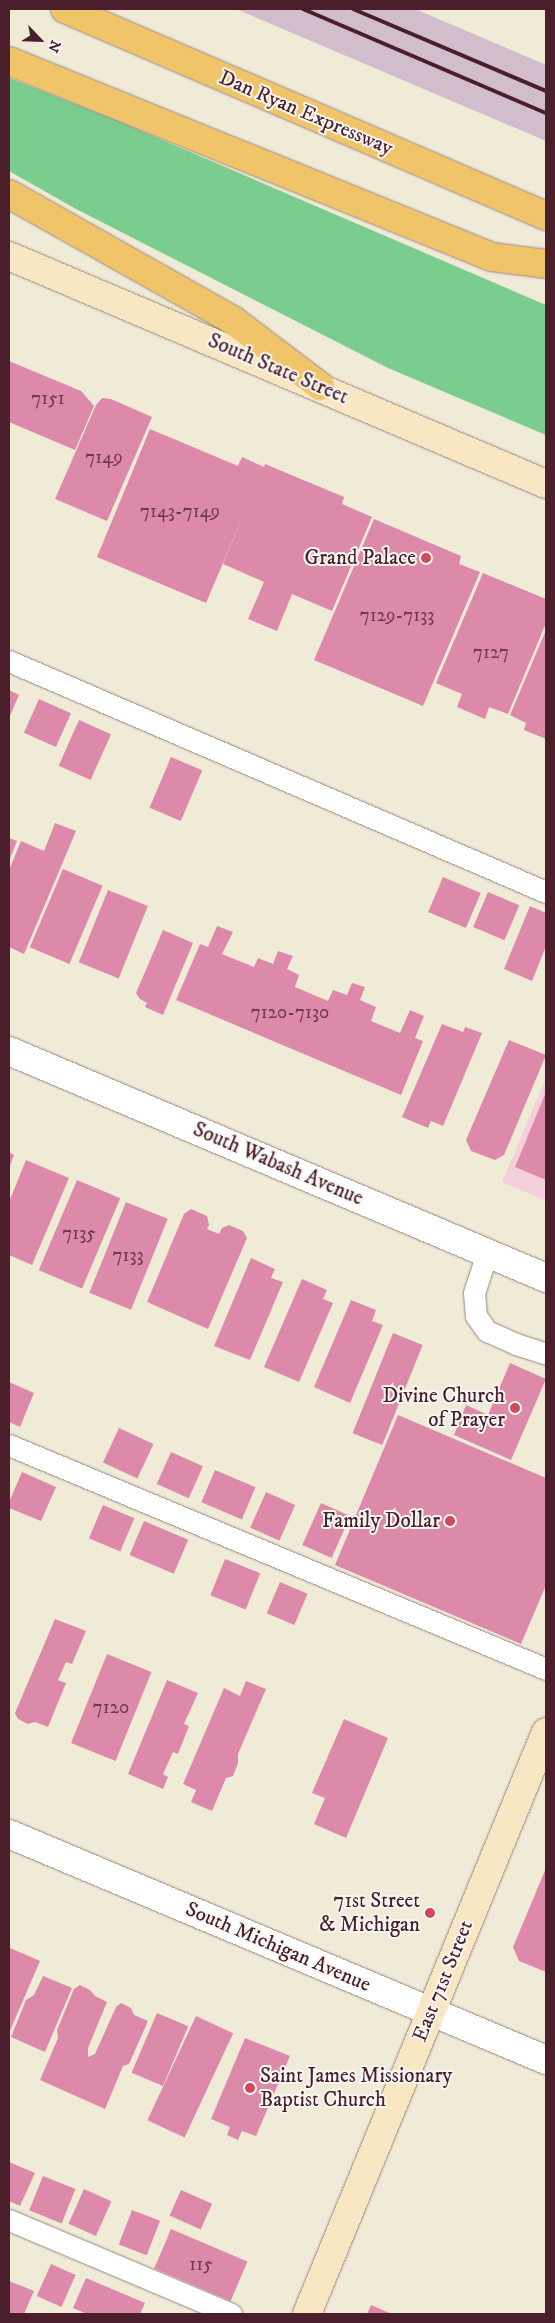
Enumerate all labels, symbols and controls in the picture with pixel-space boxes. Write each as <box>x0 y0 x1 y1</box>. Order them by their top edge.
north arrow <box>15 15 65 65</box>
text: N <box>43 37 64 55</box>
street label: Dan Ryan Expressway <box>215 65 397 161</box>
street label: South State Street <box>204 328 352 410</box>
house number: 7151 <box>31 388 65 410</box>
house number: 7149 <box>85 447 123 469</box>
house number: 7143-7149 <box>140 501 220 523</box>
place label: Grand Palace <box>305 545 416 571</box>
marker: Grand Palace <box>420 552 432 564</box>
house number: 7129-7133 <box>360 605 434 627</box>
house number: 7127 <box>473 642 509 664</box>
house number: 7120-7130 <box>251 1002 329 1024</box>
street label: South Wabash Avenue <box>189 1117 367 1211</box>
house number: 7135 <box>62 1223 96 1245</box>
house number: 7133 <box>112 1245 144 1267</box>
place label: Divine Church of Prayer <box>382 1383 505 1433</box>
marker: Divine Church of Prayer <box>509 1402 521 1414</box>
place label: Family Dollar <box>322 1508 440 1534</box>
marker: Family Dollar <box>444 1515 456 1527</box>
house number: 7120 <box>93 1697 129 1719</box>
place label: 71st Street & Michigan <box>319 1888 420 1938</box>
street label: South Michigan Avenue <box>182 1897 374 1997</box>
marker: 71st Street & Michigan <box>424 1907 436 1919</box>
street label: East 71st Street <box>407 1917 479 2045</box>
place label: Saint James Missionary Baptist Church <box>260 2063 452 2113</box>
marker: Saint James Missionary Baptist Church <box>244 2082 256 2094</box>
house number: 115 <box>189 2254 213 2276</box>

